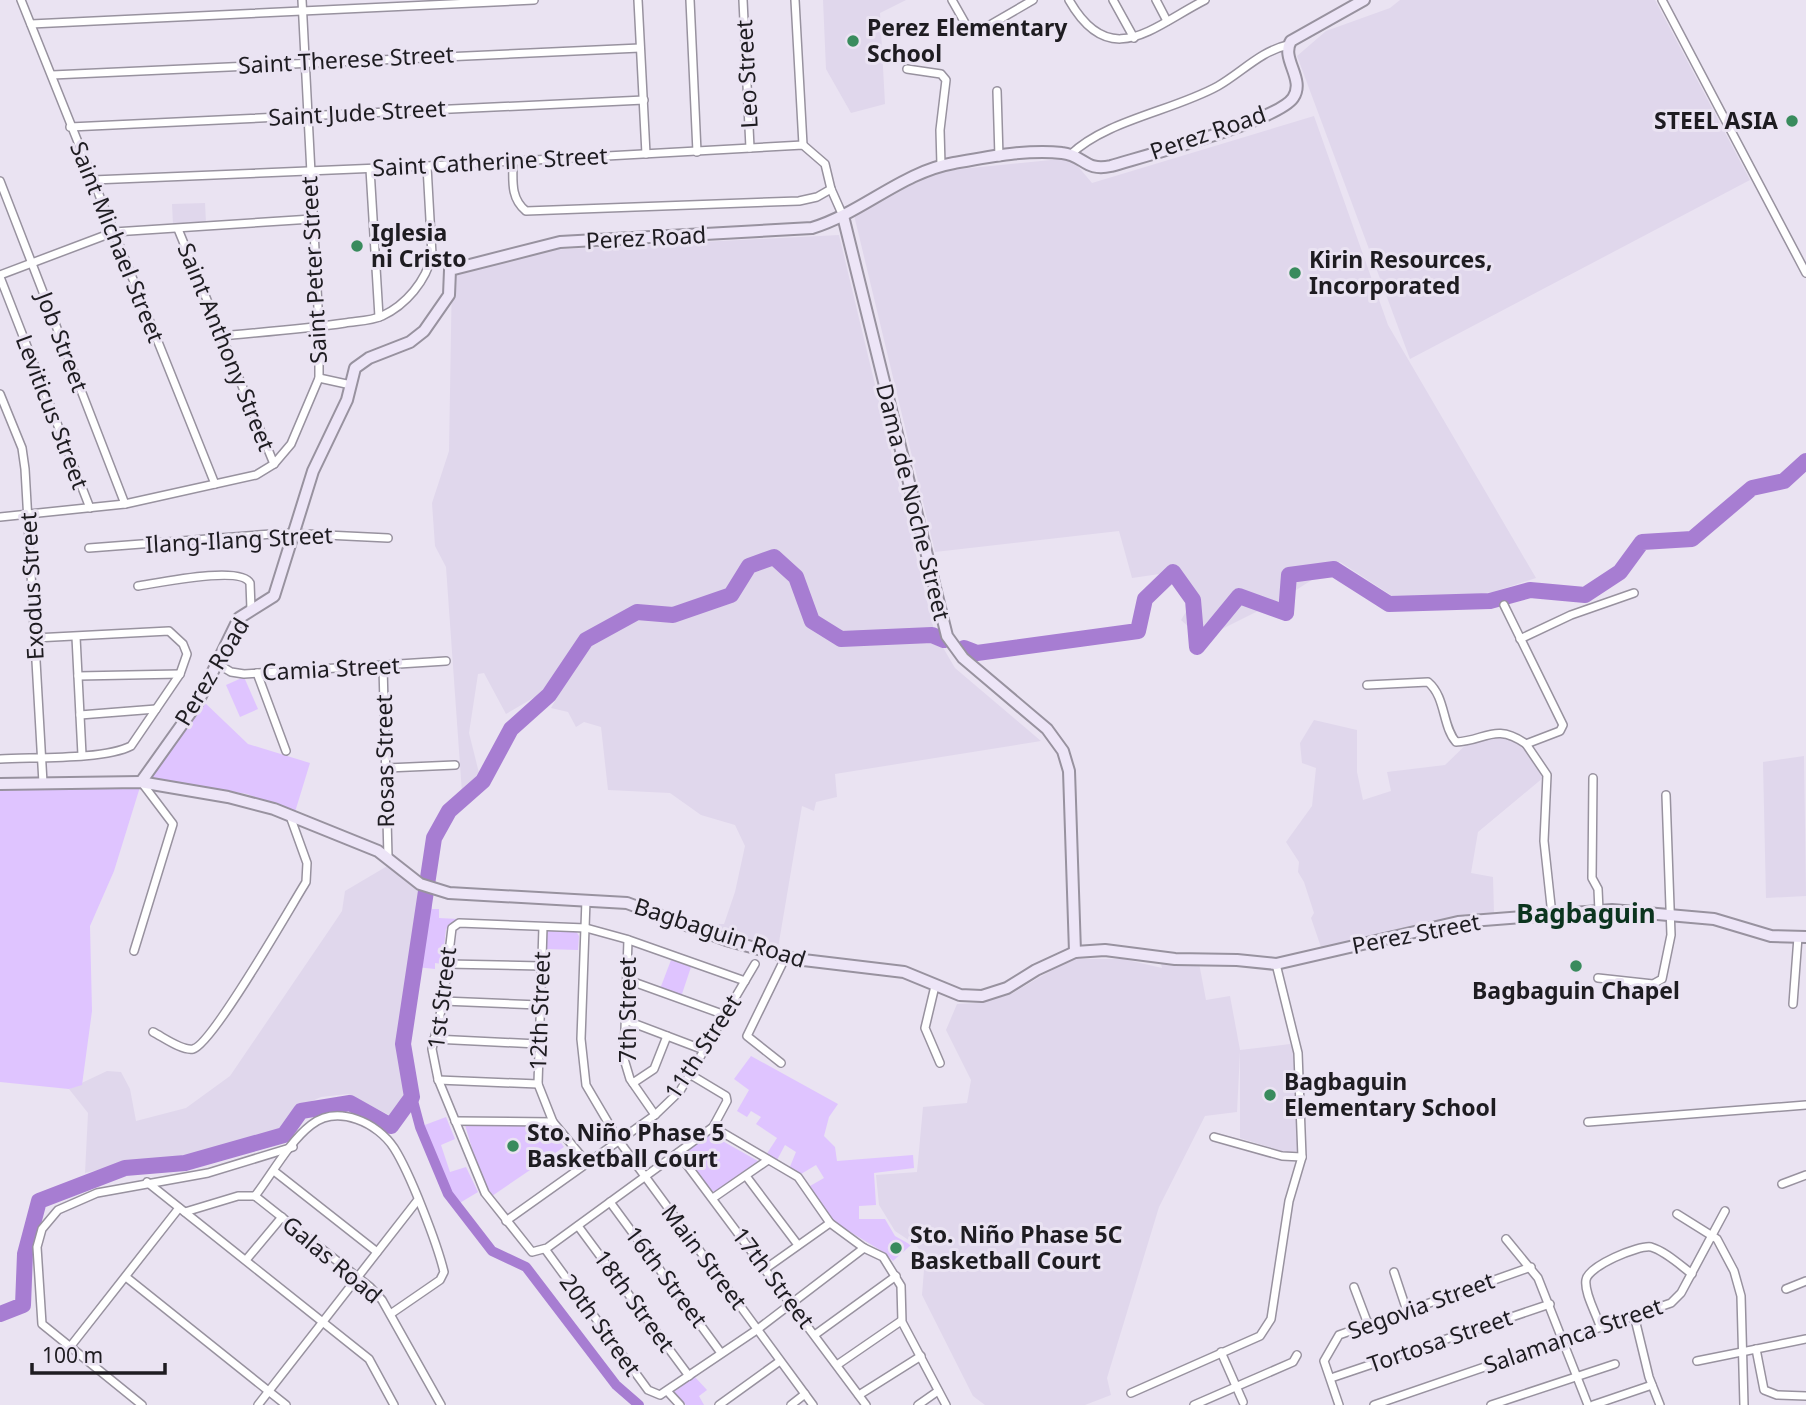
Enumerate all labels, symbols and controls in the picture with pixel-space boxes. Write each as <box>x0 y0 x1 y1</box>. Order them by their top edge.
place label: Perez Elementary School <box>867 11 1068 69</box>
street label: Leo Street <box>727 19 765 129</box>
marker: Perez Elementary School <box>845 33 861 49</box>
street label: Saint Therese Street <box>237 37 455 81</box>
street label: Saint Jude Street <box>267 91 447 133</box>
street label: Perez Road <box>1145 97 1270 167</box>
place label: STEEL ASIA <box>1654 104 1778 136</box>
marker: STEEL ASIA <box>1784 113 1800 129</box>
street label: Saint Michael Street <box>63 136 173 347</box>
street label: Saint Catherine Street <box>371 139 608 183</box>
street label: Saint Peter Street <box>292 175 334 365</box>
place label: Iglesia ni Cristo <box>371 216 467 274</box>
street label: Perez Road <box>585 218 707 256</box>
street label: Saint Anthony Street <box>171 238 283 455</box>
marker: Iglesia ni Cristo <box>349 238 365 254</box>
place label: Kirin Resources, Incorporated <box>1309 243 1492 301</box>
marker: Kirin Resources, Incorporated <box>1287 265 1303 281</box>
street label: Job Street <box>29 285 97 396</box>
street label: Leviticus Street <box>9 330 97 493</box>
street label: Dama de Noche Street <box>869 380 959 624</box>
street label: Exodus Street <box>11 511 51 661</box>
street label: Ilang-Ilang Street <box>144 518 333 560</box>
street label: Perez Road <box>166 611 256 731</box>
street label: Camia Street <box>261 648 401 688</box>
street label: Rosas Street <box>367 694 401 828</box>
street label: Bagbaguin Road <box>630 889 810 975</box>
district label: Bagbaguin <box>1516 895 1656 931</box>
street label: Perez Street <box>1349 905 1483 961</box>
street label: 1st Street <box>419 945 463 1051</box>
street label: 12th Street <box>521 951 557 1071</box>
street label: 7th Street <box>611 957 643 1063</box>
marker: Bagbaguin Chapel <box>1568 958 1584 974</box>
place label: Bagbaguin Chapel <box>1472 974 1680 1006</box>
street label: 11th Street <box>656 988 748 1105</box>
place label: Bagbaguin Elementary School <box>1284 1065 1497 1123</box>
marker: Bagbaguin Elementary School <box>1262 1087 1278 1103</box>
place label: Sto. Niño Phase 5 Basketball Court <box>527 1116 725 1174</box>
marker: Sto. Niño Phase 5 Basketball Court <box>505 1138 521 1154</box>
street label: Main Street <box>655 1197 755 1316</box>
street label: Galas Road <box>276 1208 389 1310</box>
place label: Sto. Niño Phase 5C Basketball Court <box>910 1218 1123 1276</box>
street label: 16th Street <box>618 1219 715 1334</box>
street label: 17th Street <box>725 1220 822 1335</box>
marker: Sto. Niño Phase 5C Basketball Court <box>888 1240 904 1256</box>
street label: 18th Street <box>587 1243 683 1358</box>
street label: Segovia Street <box>1343 1264 1498 1346</box>
street label: 20th Street <box>553 1267 649 1382</box>
street label: Salamanca Street <box>1479 1289 1666 1381</box>
street label: Tortosa Street <box>1363 1300 1516 1380</box>
scale bar <box>32 1332 164 1376</box>
text: 100 m <box>42 1341 103 1369</box>

